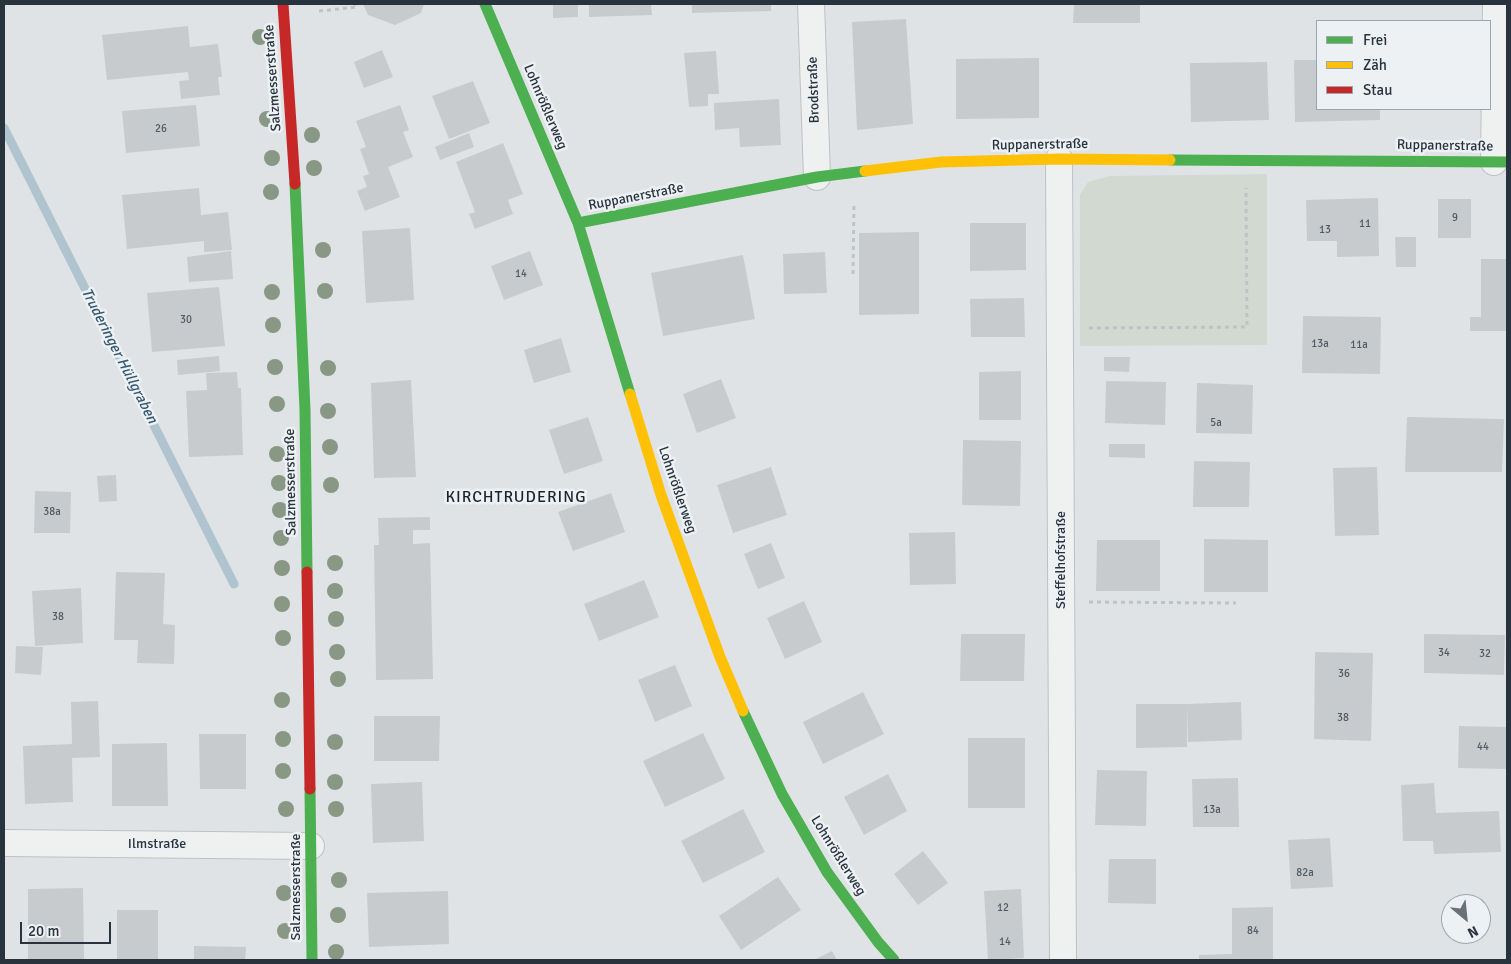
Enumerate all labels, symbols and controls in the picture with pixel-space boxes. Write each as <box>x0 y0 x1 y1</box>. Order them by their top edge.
legend <box>1316 20 1491 110</box>
street label: Salzmesserstraße <box>261 24 285 132</box>
text: Frei <box>1363 31 1387 49</box>
street label: Brodstraße <box>804 56 824 124</box>
text: Zäh <box>1363 56 1387 74</box>
street label: Lohnrößlerweg <box>519 62 571 152</box>
text: Stau <box>1363 81 1392 99</box>
house number: 26 <box>155 122 167 136</box>
street label: Ruppanerstraße <box>992 136 1088 154</box>
street label: Ruppanerstraße <box>1397 137 1493 155</box>
street label: Ruppanerstraße <box>587 180 685 214</box>
house number: 9 <box>1452 211 1458 225</box>
house number: 11 <box>1359 217 1371 231</box>
house number: 13 <box>1319 223 1331 237</box>
house number: 14 <box>515 267 527 281</box>
water label: Truderinger Hüllgraben <box>77 285 161 427</box>
house number: 30 <box>180 313 192 327</box>
house number: 13a <box>1311 337 1329 351</box>
house number: 11a <box>1350 338 1368 352</box>
house number: 5a <box>1210 416 1222 430</box>
street label: Salzmesserstraße <box>282 428 300 536</box>
street label: Lohnrößlerweg <box>654 444 700 536</box>
district label: KIRCHTRUDERING <box>444 488 588 508</box>
house number: 38a <box>43 505 61 519</box>
street label: Steffelhofstraße <box>1053 511 1069 609</box>
house number: 38 <box>52 610 64 624</box>
house number: 34 <box>1438 646 1450 660</box>
house number: 32 <box>1479 647 1491 661</box>
house number: 36 <box>1338 667 1350 681</box>
house number: 38 <box>1337 711 1349 725</box>
house number: 44 <box>1477 740 1489 754</box>
house number: 13a <box>1203 803 1221 817</box>
street label: Lohnrößlerweg <box>807 813 869 899</box>
street label: Salzmesserstraße <box>288 833 304 941</box>
street label: Ilmstraße <box>128 836 186 852</box>
house number: 82a <box>1296 866 1314 880</box>
north arrow <box>1441 894 1491 944</box>
house number: 12 <box>997 901 1009 915</box>
scale bar <box>22 912 114 944</box>
text: 20 m <box>28 922 59 940</box>
text: N <box>1465 922 1481 942</box>
house number: 84 <box>1247 924 1259 938</box>
house number: 14 <box>999 935 1011 949</box>

